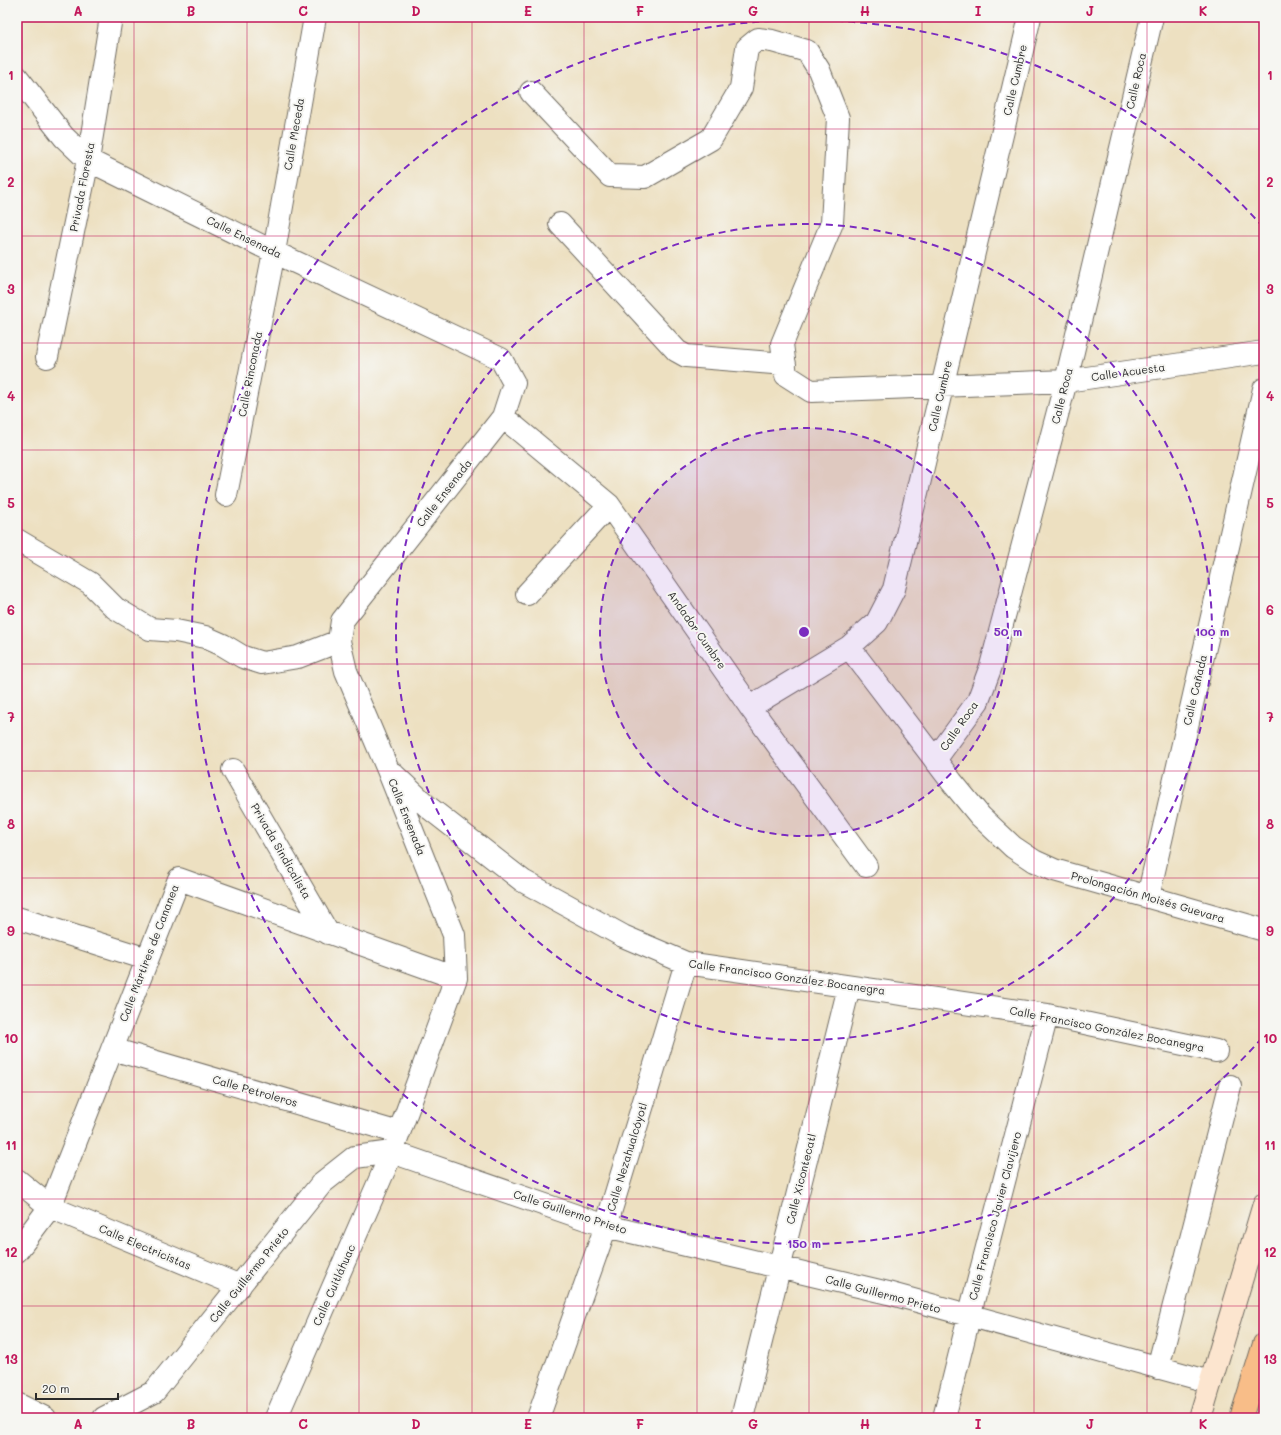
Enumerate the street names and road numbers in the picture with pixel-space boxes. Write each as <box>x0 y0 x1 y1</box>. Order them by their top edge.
street label: Calle Cumbre <box>999 43 1030 117</box>
street label: Calle Roca <box>1122 51 1149 111</box>
street label: Calle Meceda <box>280 96 307 171</box>
street label: Privada Floresta <box>66 141 98 233</box>
street label: Calle Ensenada <box>204 212 284 261</box>
street label: Calle Rinconada <box>234 330 265 418</box>
street label: Calle Cumbre <box>924 359 955 433</box>
street label: Calle Acuesta <box>1090 359 1166 384</box>
street label: Calle Roca <box>1047 366 1076 426</box>
street label: Calle Ensenada <box>412 456 475 530</box>
street label: Andador Cumbre <box>665 588 730 672</box>
street label: Calle Cañada <box>1179 653 1210 727</box>
street label: Calle Roca <box>936 698 981 754</box>
street label: Calle Ensenada <box>385 776 430 858</box>
street label: Privada Sindicalista <box>248 800 315 901</box>
street label: Prolongación Moisés Guevara <box>1070 867 1227 926</box>
street label: Calle Mártires de Cananea <box>115 882 182 1024</box>
street label: Calle Francisco González Bocanegra <box>688 955 886 998</box>
street label: Calle Francisco González Bocanegra <box>1008 1002 1206 1055</box>
street label: Calle Petroleros <box>211 1071 299 1110</box>
street label: Calle Nezahualcóyotl <box>603 1101 650 1213</box>
street label: Calle Francisco Javier Clavijero <box>965 1129 1024 1302</box>
street label: Calle Xicontecatl <box>782 1132 819 1226</box>
street label: Calle Guillermo Prieto <box>511 1186 629 1237</box>
street label: Calle Electricistas <box>97 1220 194 1273</box>
street label: Calle Guillermo Prieto <box>205 1224 292 1325</box>
street label: Calle Cuitláhuac <box>309 1242 358 1328</box>
street label: Calle Guillermo Prieto <box>824 1271 943 1316</box>

